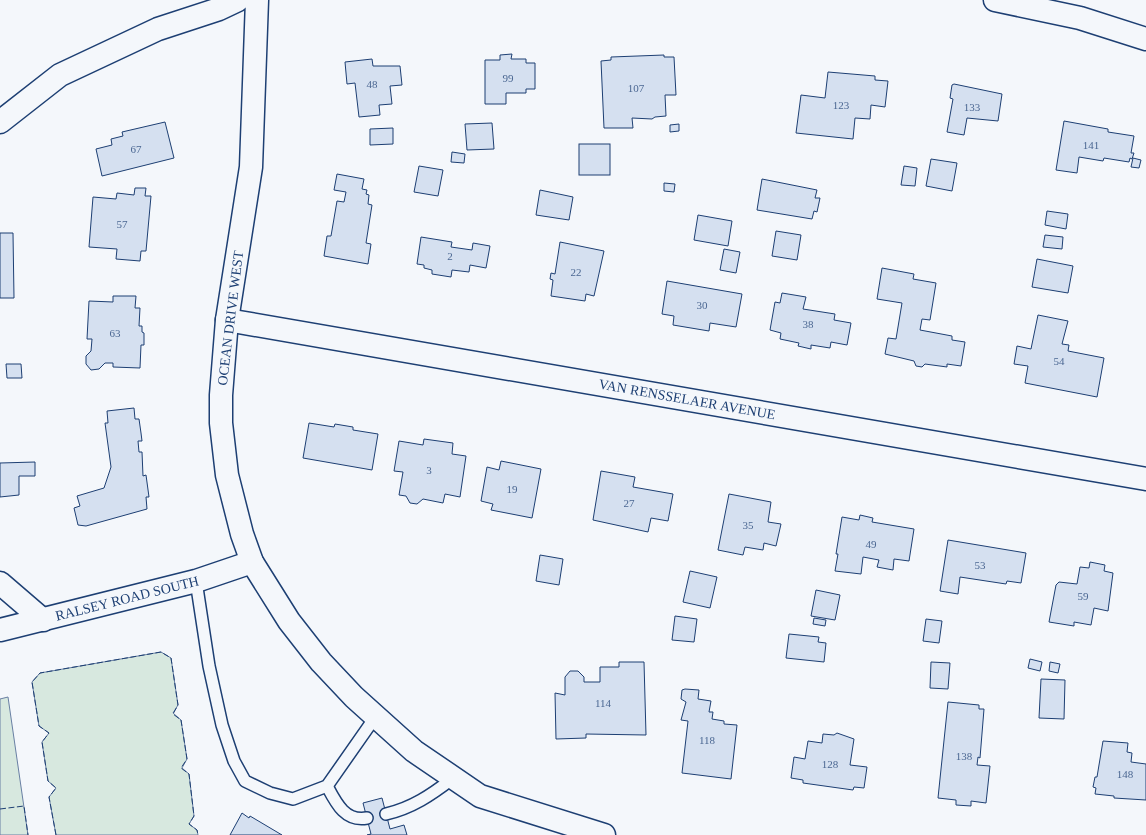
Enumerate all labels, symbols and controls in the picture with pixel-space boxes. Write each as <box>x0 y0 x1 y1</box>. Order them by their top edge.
house number: 99 <box>503 72 514 84</box>
house number: 48 <box>367 78 378 90</box>
house number: 107 <box>628 82 645 94</box>
house number: 123 <box>833 99 850 111</box>
house number: 133 <box>964 101 981 113</box>
house number: 141 <box>1083 139 1099 151</box>
house number: 67 <box>131 143 142 155</box>
house number: 57 <box>117 218 128 230</box>
street label: OCEAN DRIVE WEST <box>215 249 246 386</box>
house number: 2 <box>447 250 453 262</box>
house number: 22 <box>571 266 582 278</box>
house number: 30 <box>697 299 708 311</box>
house number: 38 <box>803 318 814 330</box>
house number: 63 <box>110 327 121 339</box>
house number: 54 <box>1054 355 1065 367</box>
street label: VAN RENSSELAER AVENUE <box>597 377 776 422</box>
house number: 3 <box>426 464 432 476</box>
house number: 19 <box>507 483 518 495</box>
house number: 27 <box>624 497 635 509</box>
house number: 35 <box>743 519 754 531</box>
house number: 49 <box>866 538 877 550</box>
house number: 53 <box>975 559 986 571</box>
street label: RALSEY ROAD SOUTH <box>54 573 200 624</box>
house number: 59 <box>1078 590 1089 602</box>
house number: 114 <box>595 697 612 709</box>
house number: 118 <box>699 734 716 746</box>
house number: 138 <box>956 750 973 762</box>
house number: 128 <box>822 758 839 770</box>
house number: 148 <box>1117 768 1134 780</box>

